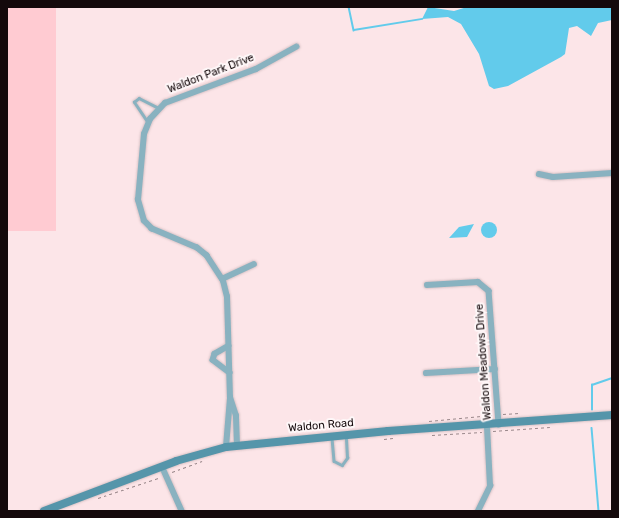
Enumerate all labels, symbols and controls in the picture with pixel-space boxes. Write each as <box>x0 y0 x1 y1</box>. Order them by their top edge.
street label: Waldon Park Drive <box>166 51 256 97</box>
street label: Waldon Meadows Drive <box>473 303 495 421</box>
street label: Waldon Road <box>288 417 354 435</box>

